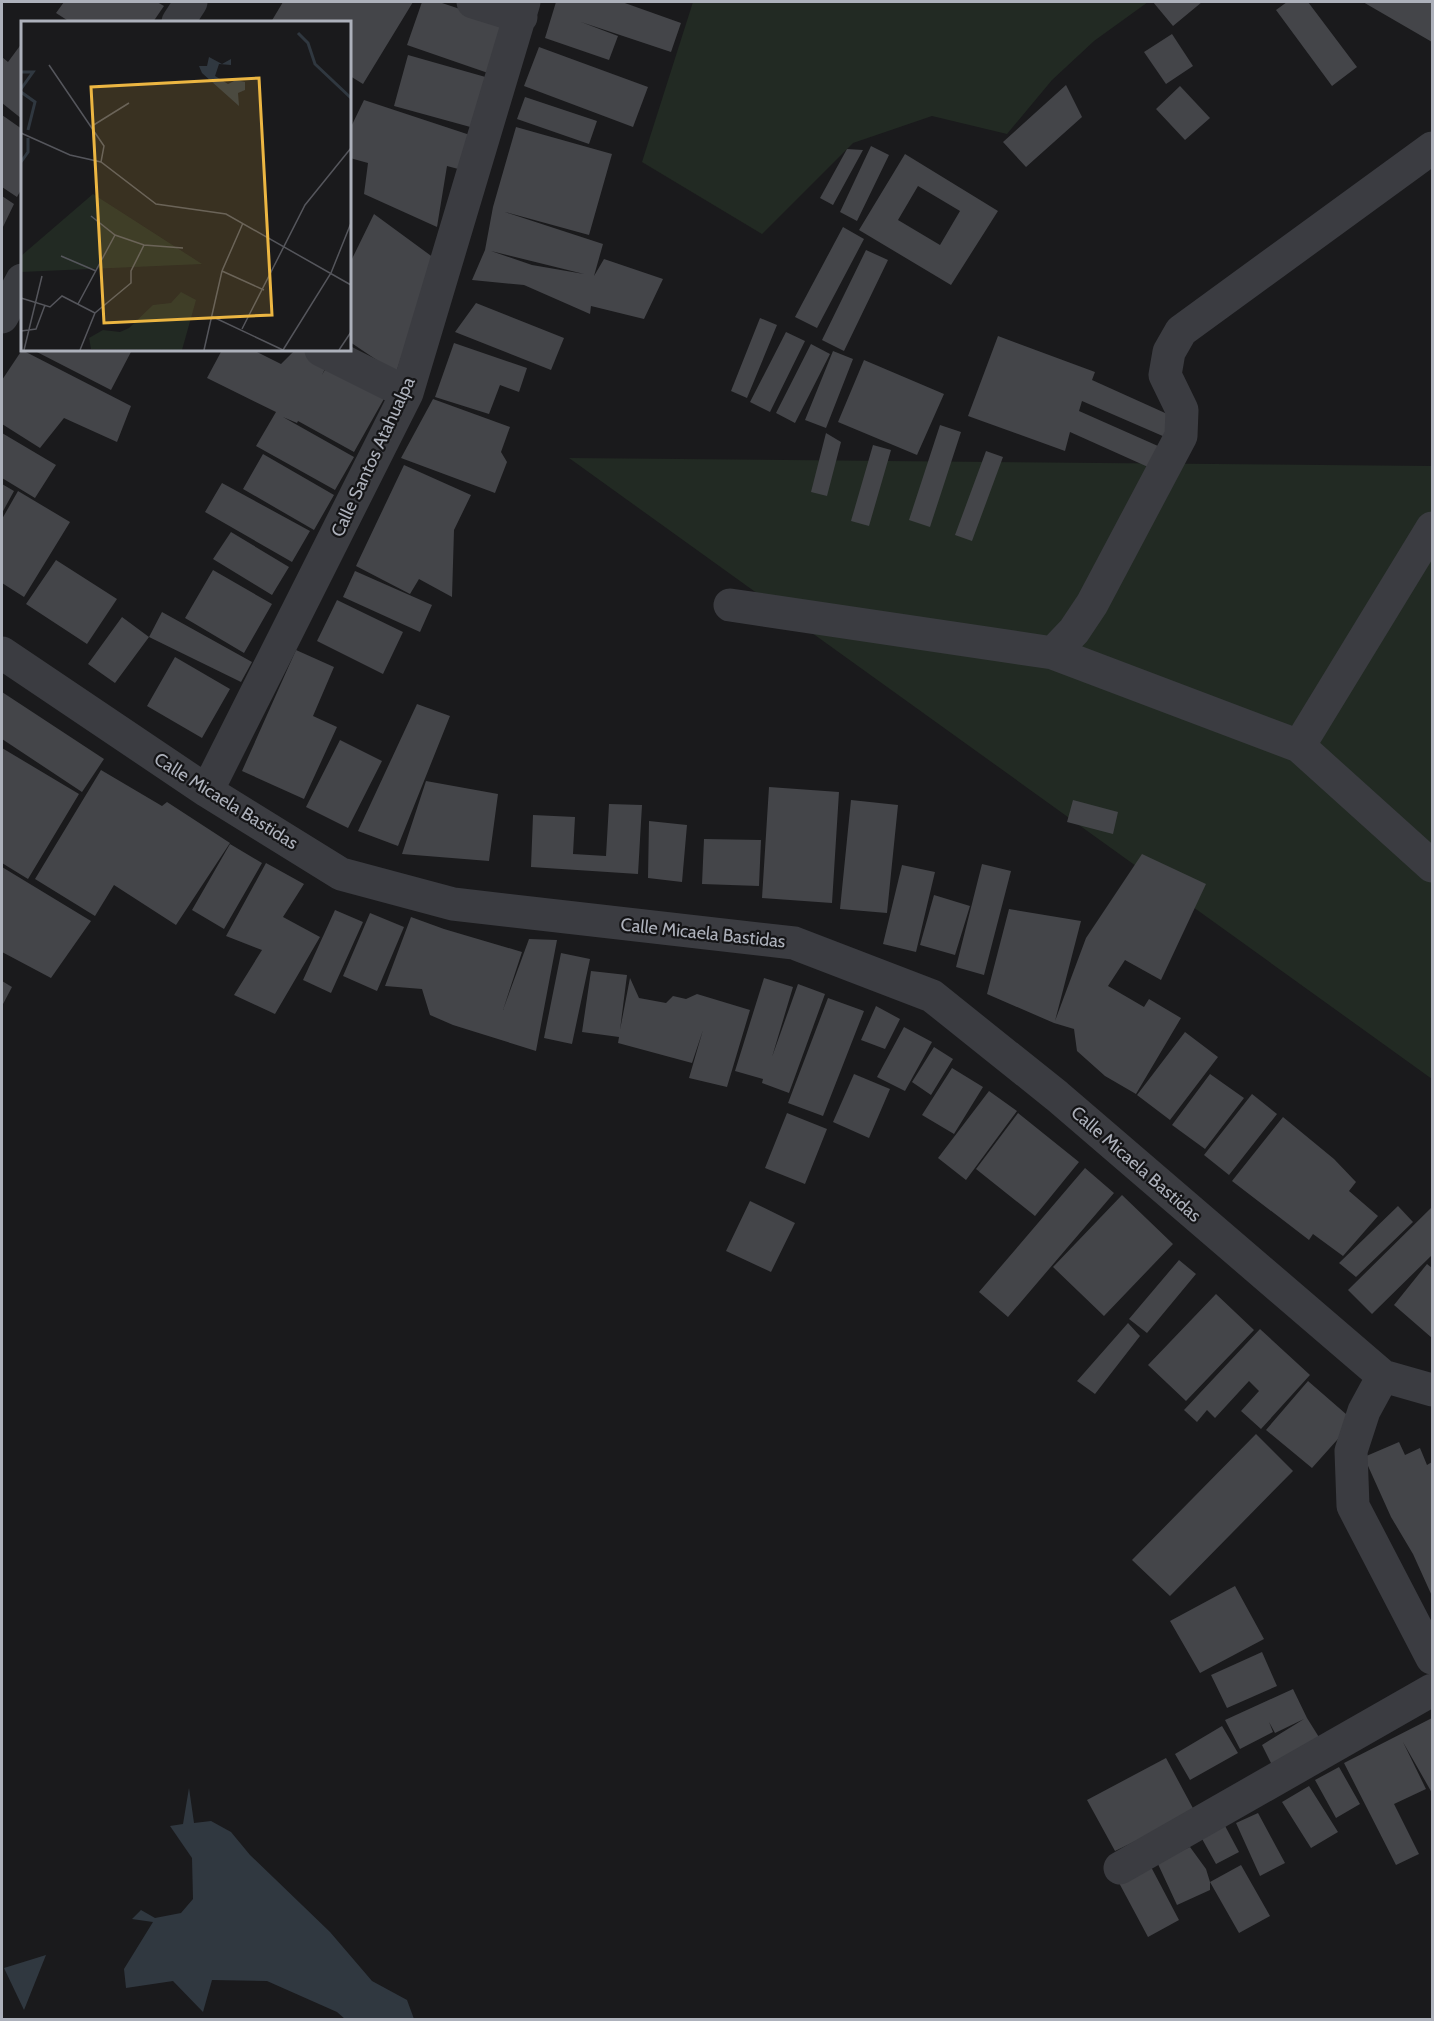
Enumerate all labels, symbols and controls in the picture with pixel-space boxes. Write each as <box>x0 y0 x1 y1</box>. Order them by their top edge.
inset map <box>21 21 351 351</box>
street label: Calle Santos Atahualpa <box>326 373 420 540</box>
street label: Calle Micaela Bastidas <box>150 748 302 854</box>
street label: Calle Micaela Bastidas <box>620 913 786 953</box>
street label: Calle Micaela Bastidas <box>1066 1101 1206 1227</box>

